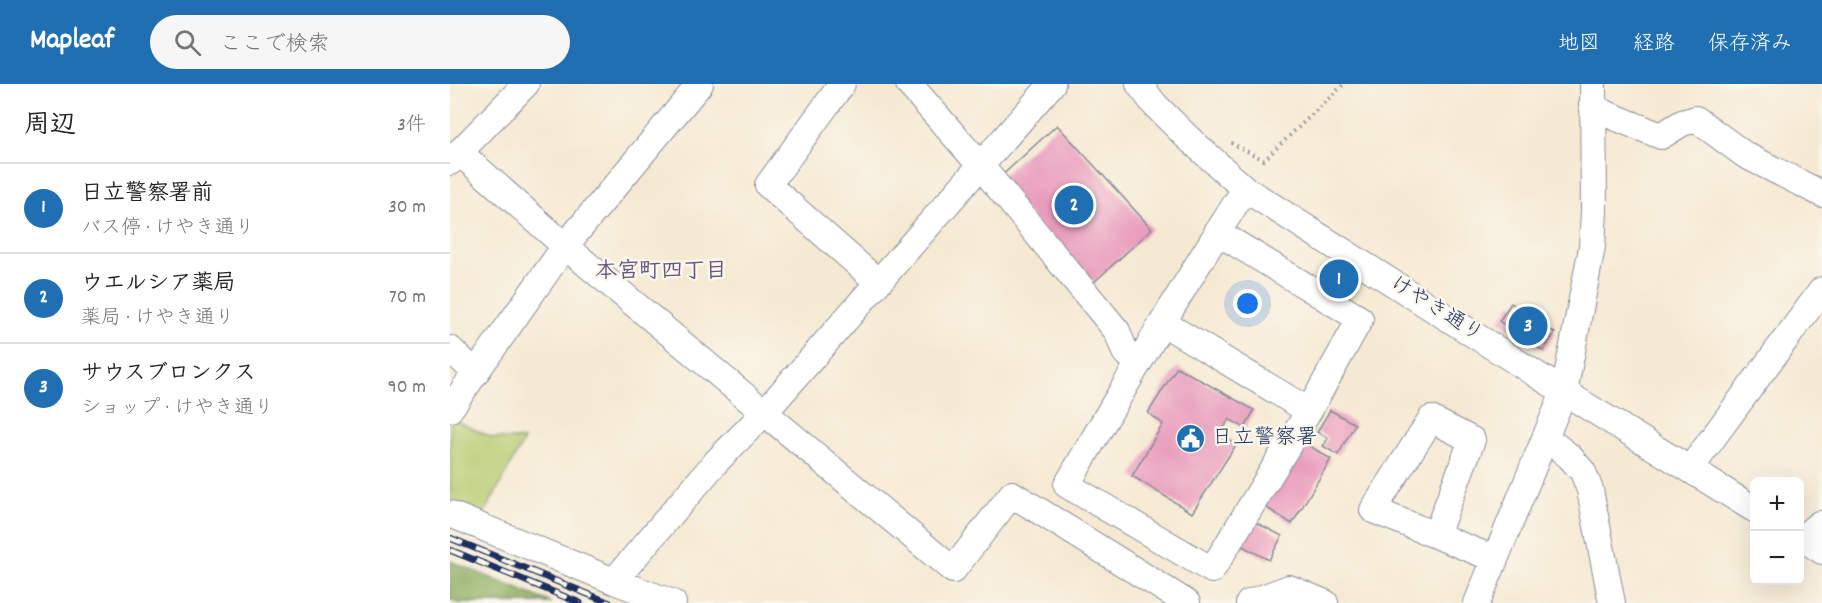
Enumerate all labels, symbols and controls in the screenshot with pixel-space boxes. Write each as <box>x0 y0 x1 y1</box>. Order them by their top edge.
search box <box>150 15 570 69</box>
text: Mapleaf <box>30 22 114 62</box>
icon: search <box>171 26 204 59</box>
text: ここで検索 <box>219 30 329 61</box>
text: 地図 <box>1558 30 1600 60</box>
text: 経路 <box>1633 30 1675 60</box>
text: 保存済み <box>1708 30 1792 60</box>
text: 周辺 <box>24 108 76 145</box>
text: 3件 <box>397 112 426 140</box>
text: 日立警察署前 <box>81 179 213 210</box>
pin: 2 <box>1054 182 1094 228</box>
text: 1 <box>41 194 46 222</box>
text: 30 m <box>388 194 426 222</box>
text: バス停 · けやき通り <box>81 215 255 243</box>
pin: 1 <box>1320 256 1358 302</box>
district label: 本宮町四丁目 <box>595 257 727 288</box>
text: ウエルシア薬局 <box>81 269 235 300</box>
street label: けやき通り <box>1384 269 1488 351</box>
text: 2 <box>39 284 48 312</box>
text: 70 m <box>389 284 426 312</box>
your location <box>1233 289 1262 318</box>
pin: 3 <box>1508 304 1548 348</box>
text: 薬局 · けやき通り <box>81 305 235 333</box>
text: サウスブロンクス <box>81 359 256 390</box>
text: 3 <box>39 374 48 402</box>
text: 90 m <box>388 374 426 402</box>
text: ショップ · けやき通り <box>81 395 274 423</box>
public building icon: 日立警察署 <box>1175 423 1207 455</box>
place label: 日立警察署 <box>1212 424 1317 454</box>
map controls <box>1750 477 1804 585</box>
button: + <box>1750 477 1804 531</box>
button: − <box>1750 531 1804 585</box>

